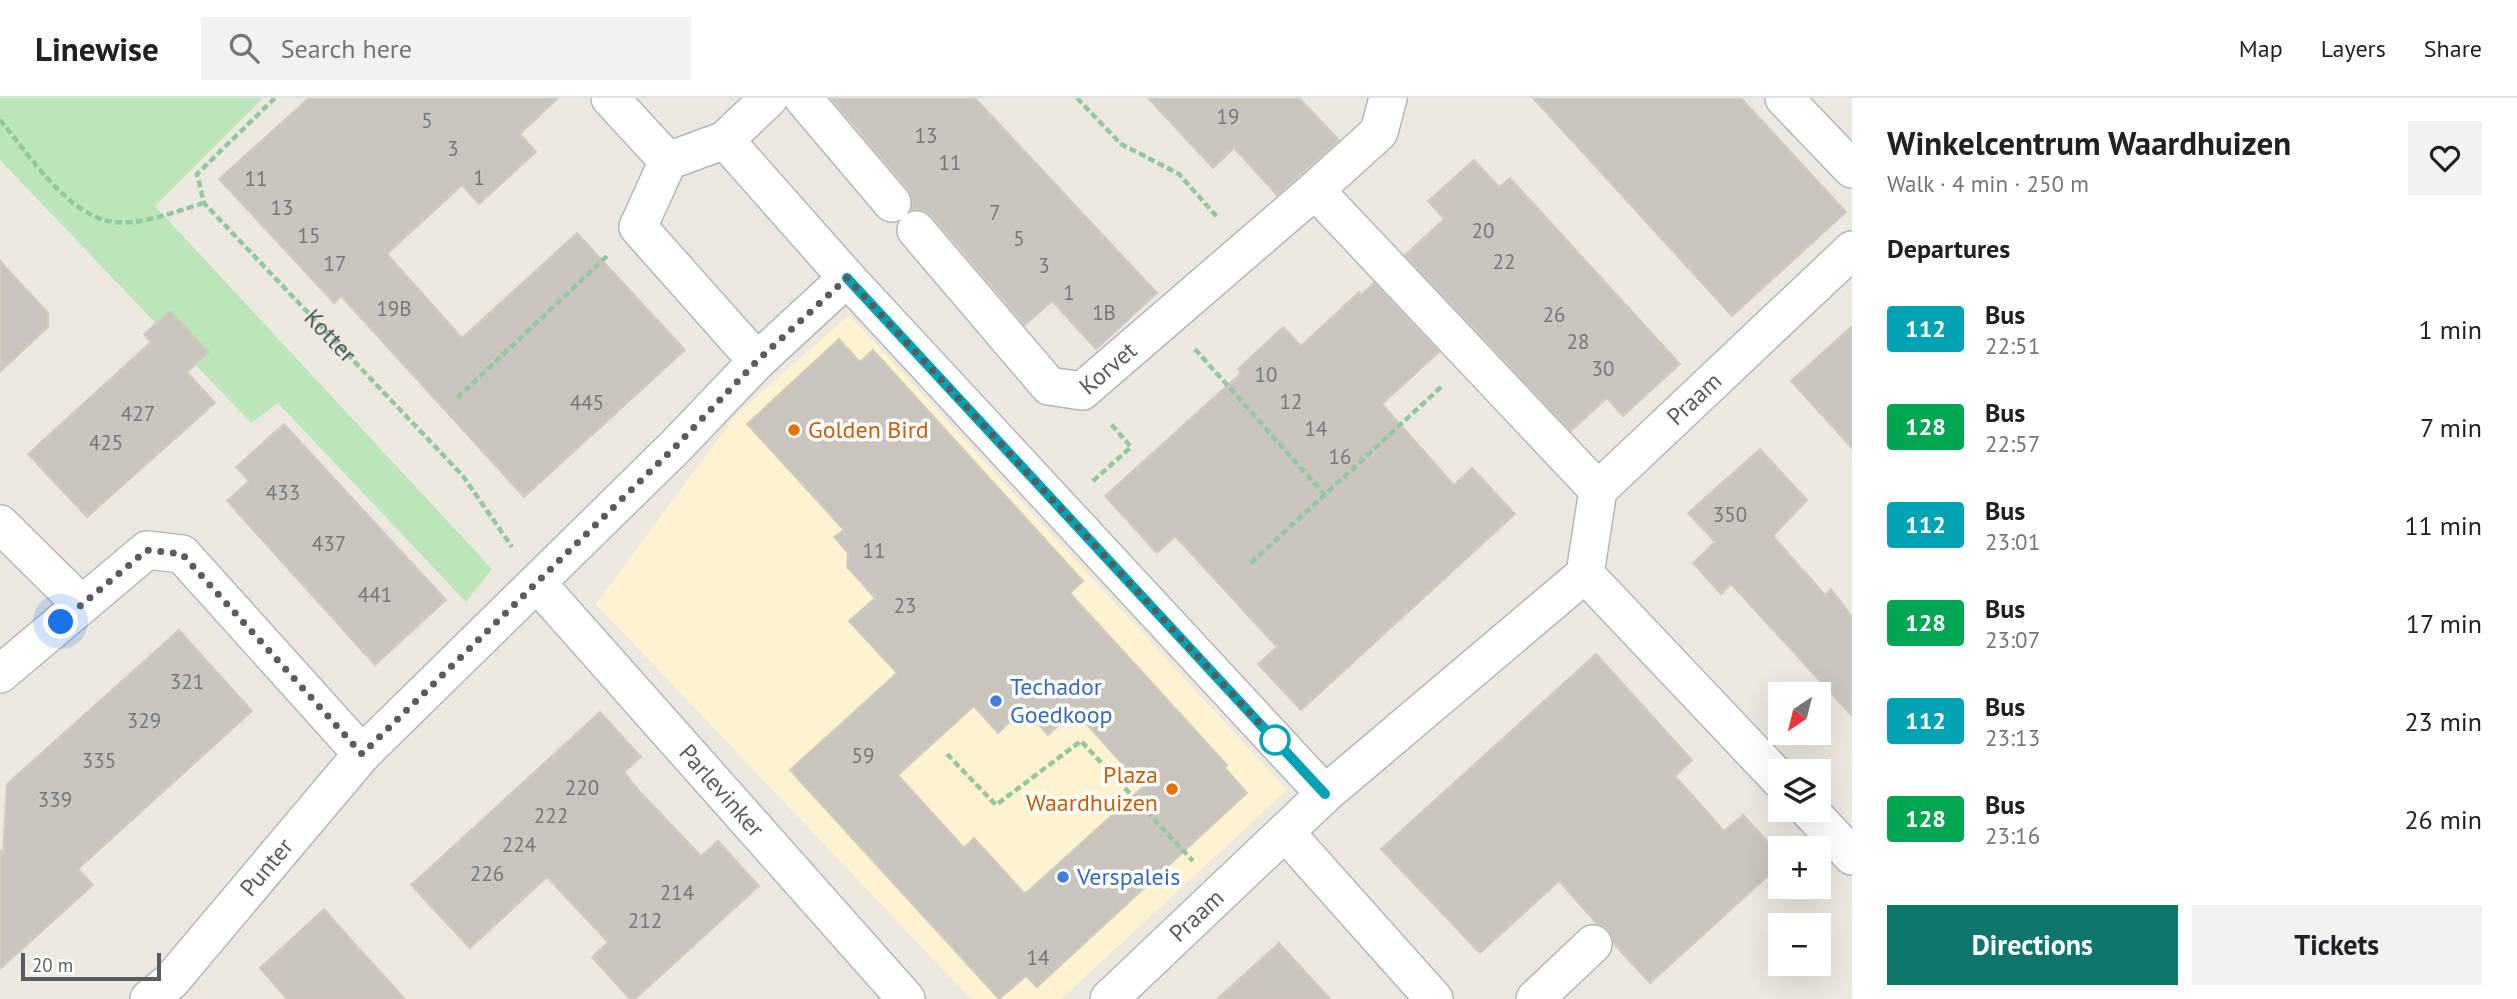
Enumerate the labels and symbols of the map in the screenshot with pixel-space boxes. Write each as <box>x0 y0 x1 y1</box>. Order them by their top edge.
house number: 19 <box>1217 103 1239 130</box>
house number: 5 <box>421 107 433 134</box>
house number: 13 <box>915 122 937 149</box>
house number: 3 <box>447 135 459 162</box>
house number: 11 <box>939 149 961 176</box>
house number: 1 <box>473 164 485 191</box>
house number: 11 <box>245 165 267 192</box>
house number: 13 <box>271 194 293 221</box>
house number: 7 <box>989 199 1001 226</box>
house number: 20 <box>1472 217 1494 244</box>
house number: 15 <box>298 222 320 249</box>
house number: 5 <box>1013 225 1025 252</box>
house number: 22 <box>1493 248 1515 275</box>
house number: 17 <box>324 250 346 277</box>
house number: 3 <box>1038 252 1050 279</box>
house number: 1 <box>1063 279 1075 306</box>
house number: 19B <box>376 295 412 322</box>
house number: 1B <box>1092 299 1116 326</box>
house number: 26 <box>1543 301 1565 328</box>
street label: Kotter <box>298 302 363 369</box>
house number: 28 <box>1567 328 1589 355</box>
street label: Korvet <box>1073 335 1143 401</box>
house number: 30 <box>1592 355 1614 382</box>
house number: 10 <box>1255 361 1277 388</box>
street label: Praam <box>1660 365 1728 432</box>
house number: 12 <box>1280 388 1302 415</box>
house number: 445 <box>570 389 604 416</box>
house number: 427 <box>121 400 155 427</box>
place label: Golden Bird <box>808 414 929 445</box>
house number: 14 <box>1305 415 1327 442</box>
marker: Golden Bird <box>786 422 802 438</box>
house number: 425 <box>89 429 123 456</box>
house number: 16 <box>1329 443 1351 470</box>
house number: 433 <box>266 479 300 506</box>
house number: 350 <box>1713 501 1747 528</box>
house number: 437 <box>312 530 346 557</box>
house number: 11 <box>863 537 885 564</box>
house number: 441 <box>358 581 392 608</box>
house number: 23 <box>894 592 916 619</box>
your location <box>43 604 78 639</box>
house number: 321 <box>170 668 204 695</box>
place label: Techador Goedkoop <box>1010 671 1113 730</box>
north arrow <box>1768 682 1830 746</box>
marker: Techador Goedkoop <box>988 693 1004 709</box>
house number: 329 <box>127 707 161 734</box>
unlabelled marker <box>1260 725 1290 755</box>
street label: Parlevinker <box>672 738 771 844</box>
house number: 59 <box>852 742 874 769</box>
house number: 335 <box>82 747 116 774</box>
place label: Plaza Waardhuizen <box>1026 759 1158 818</box>
house number: 220 <box>565 774 599 801</box>
marker: Plaza Waardhuizen <box>1164 781 1180 797</box>
house number: 339 <box>38 786 72 813</box>
house number: 222 <box>534 802 568 829</box>
street label: Punter <box>233 831 300 903</box>
house number: 224 <box>502 831 536 858</box>
house number: 226 <box>470 860 504 887</box>
place label: Verspaleis <box>1076 861 1180 892</box>
marker: Verspaleis <box>1055 869 1071 885</box>
house number: 214 <box>660 879 694 906</box>
street label: Praam <box>1163 882 1230 949</box>
house number: 212 <box>628 907 662 934</box>
house number: 14 <box>1027 944 1049 971</box>
scale bar <box>21 950 161 982</box>

